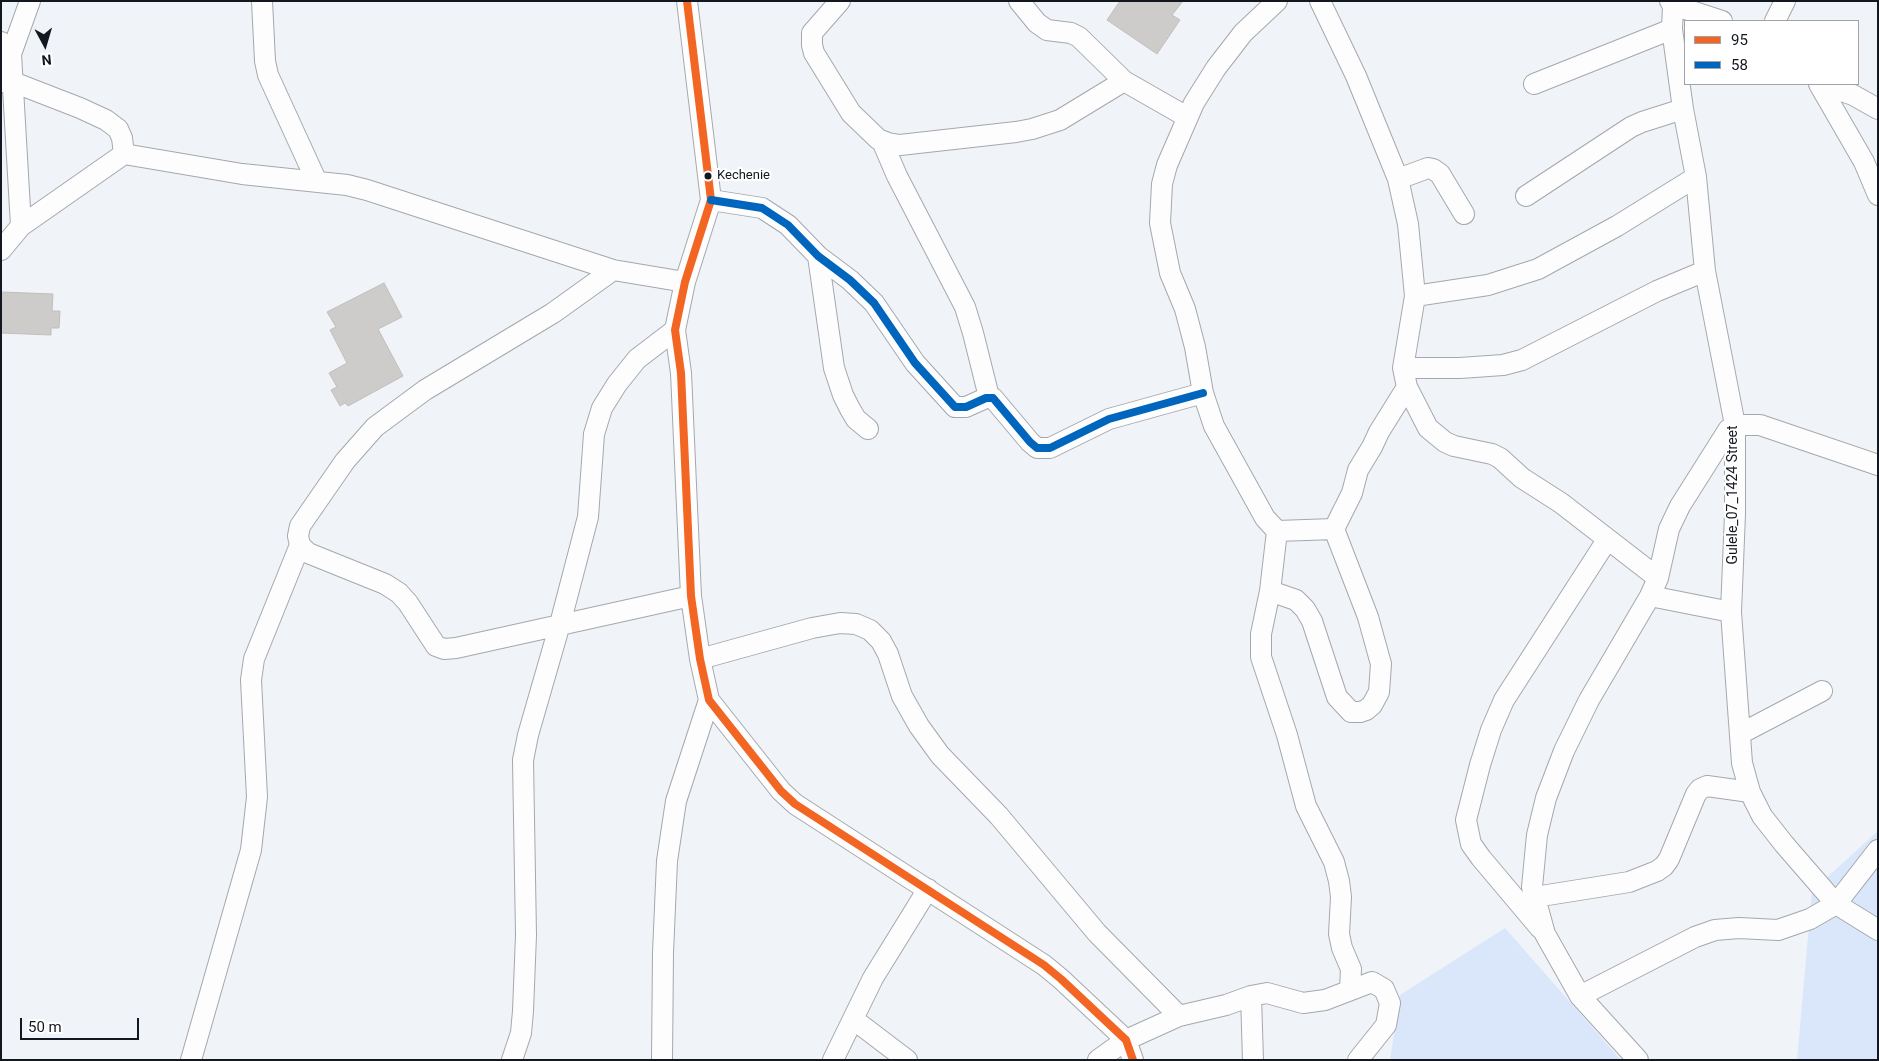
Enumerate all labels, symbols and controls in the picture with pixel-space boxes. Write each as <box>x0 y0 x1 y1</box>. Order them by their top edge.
north arrow <box>20 20 70 70</box>
legend <box>1684 20 1859 85</box>
text: 95 <box>1731 31 1748 49</box>
text: N <box>41 51 52 68</box>
text: 58 <box>1731 56 1748 74</box>
place label: Kechenie <box>717 168 770 184</box>
marker: Kechenie <box>703 171 713 181</box>
street label: Gulele_07_1424 Street <box>1725 425 1741 565</box>
scale bar <box>22 1008 141 1040</box>
text: 50 m <box>28 1018 62 1036</box>

